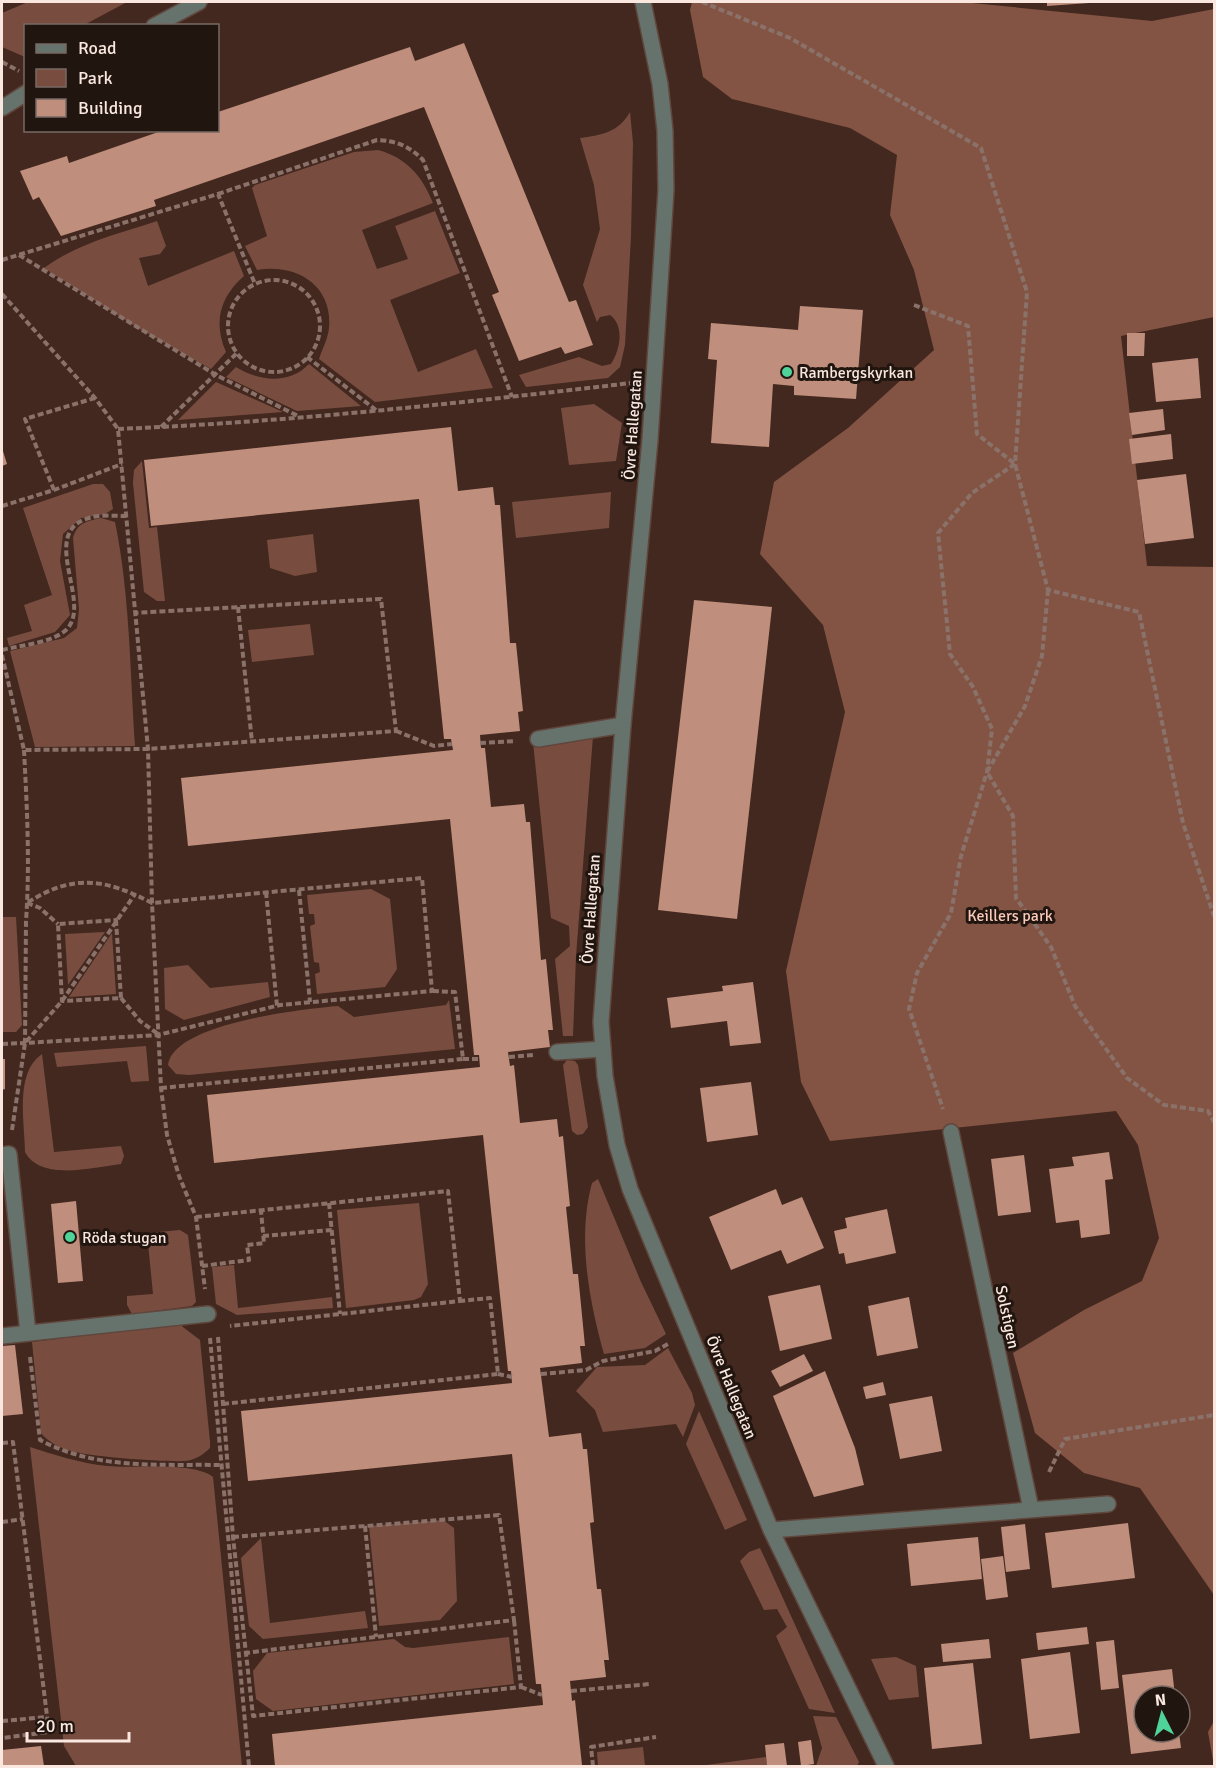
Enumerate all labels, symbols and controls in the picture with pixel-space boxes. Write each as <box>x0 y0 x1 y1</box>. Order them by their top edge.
legend <box>24 24 219 132</box>
text: Road <box>78 37 117 59</box>
text: Park <box>78 67 113 89</box>
text: Building <box>78 97 142 119</box>
place label: Rambergskyrkan <box>799 363 913 383</box>
marker: Rambergskyrkan <box>780 365 794 379</box>
street label: Övre Hallegatan <box>619 370 647 481</box>
street label: Övre Hallegatan <box>577 854 605 965</box>
park label: Keillers park <box>967 906 1053 926</box>
place label: Röda stugan <box>82 1228 166 1248</box>
marker: Röda stugan <box>63 1230 77 1244</box>
street label: Solstigen <box>991 1284 1023 1351</box>
street label: Övre Hallegatan <box>701 1333 761 1442</box>
north arrow <box>1132 1684 1192 1744</box>
text: N <box>1154 1690 1167 1711</box>
scale bar <box>27 1705 129 1743</box>
text: 20 m <box>36 1715 74 1737</box>

